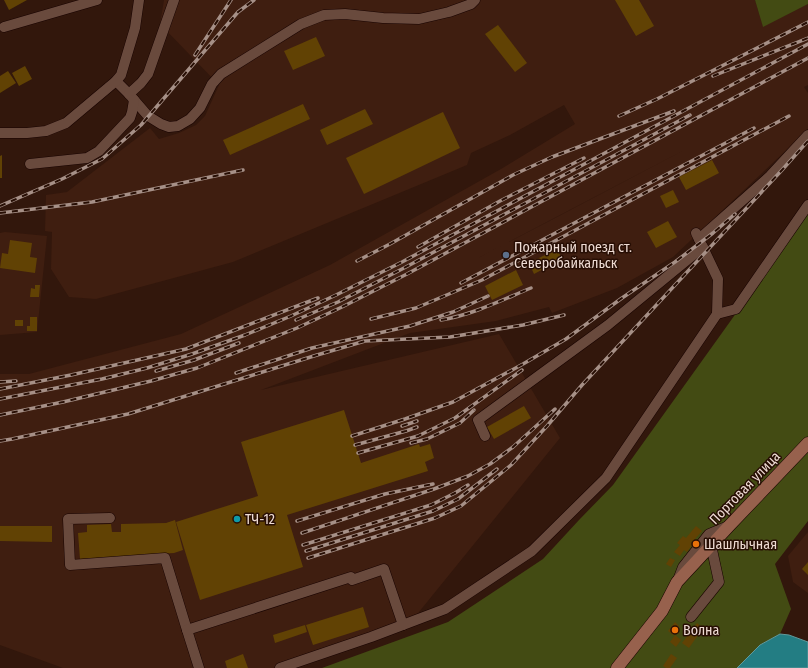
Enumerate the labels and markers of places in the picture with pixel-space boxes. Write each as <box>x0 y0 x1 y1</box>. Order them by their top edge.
place label: Пожарный поезд ст. Северобайкальск <box>514 239 632 272</box>
marker: Пожарный поезд ст. Северобайкальск <box>501 250 511 260</box>
place label: ТЧ-12 <box>245 511 275 528</box>
marker: ТЧ-12 <box>232 514 242 524</box>
place label: Шашлычная <box>704 536 777 553</box>
marker: Шашлычная <box>691 539 701 549</box>
place label: Волна <box>683 622 720 639</box>
marker: Волна <box>670 625 680 635</box>

